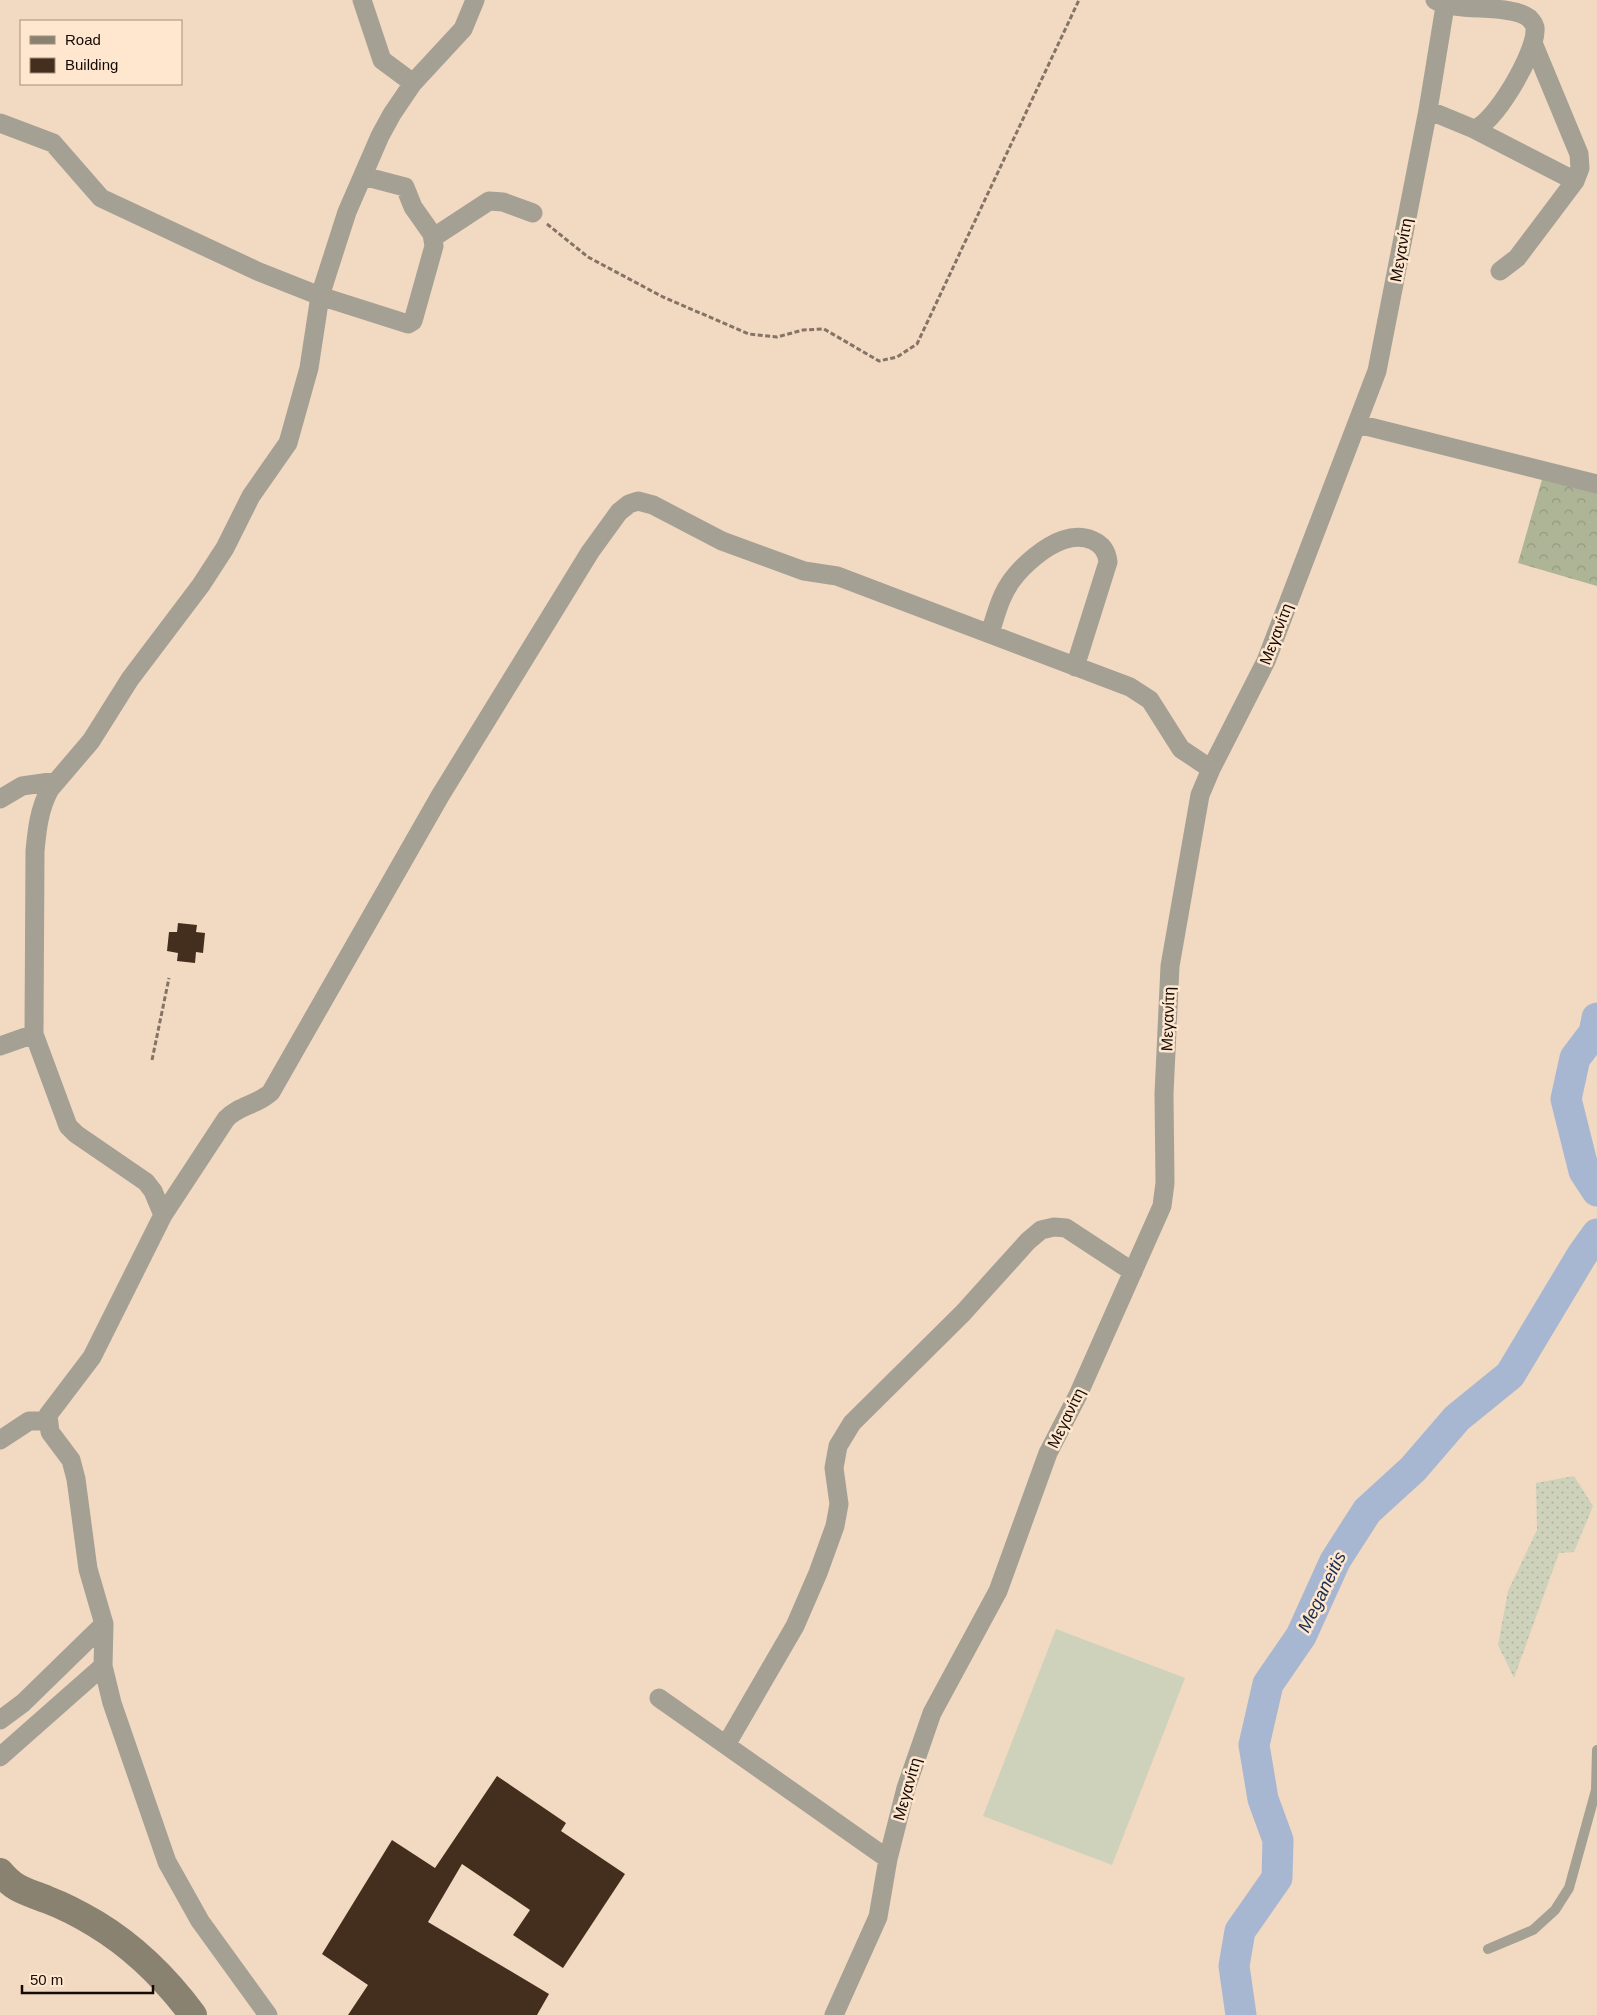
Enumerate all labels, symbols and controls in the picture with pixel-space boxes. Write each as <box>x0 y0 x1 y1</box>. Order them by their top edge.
legend <box>20 20 182 85</box>
text: Road <box>65 31 101 48</box>
text: Building <box>65 56 118 73</box>
street label: Μεγανίτη <box>1387 217 1415 283</box>
street label: Μεγανίτη <box>1257 601 1295 667</box>
street label: Μεγανίτη <box>1158 986 1178 1052</box>
street label: Μεγανίτη <box>1044 1385 1088 1451</box>
water label: Meganeitis <box>1294 1548 1350 1636</box>
street label: Μεγανίτη <box>890 1756 924 1822</box>
scale bar <box>22 1962 154 1994</box>
text: 50 m <box>30 1971 63 1988</box>

